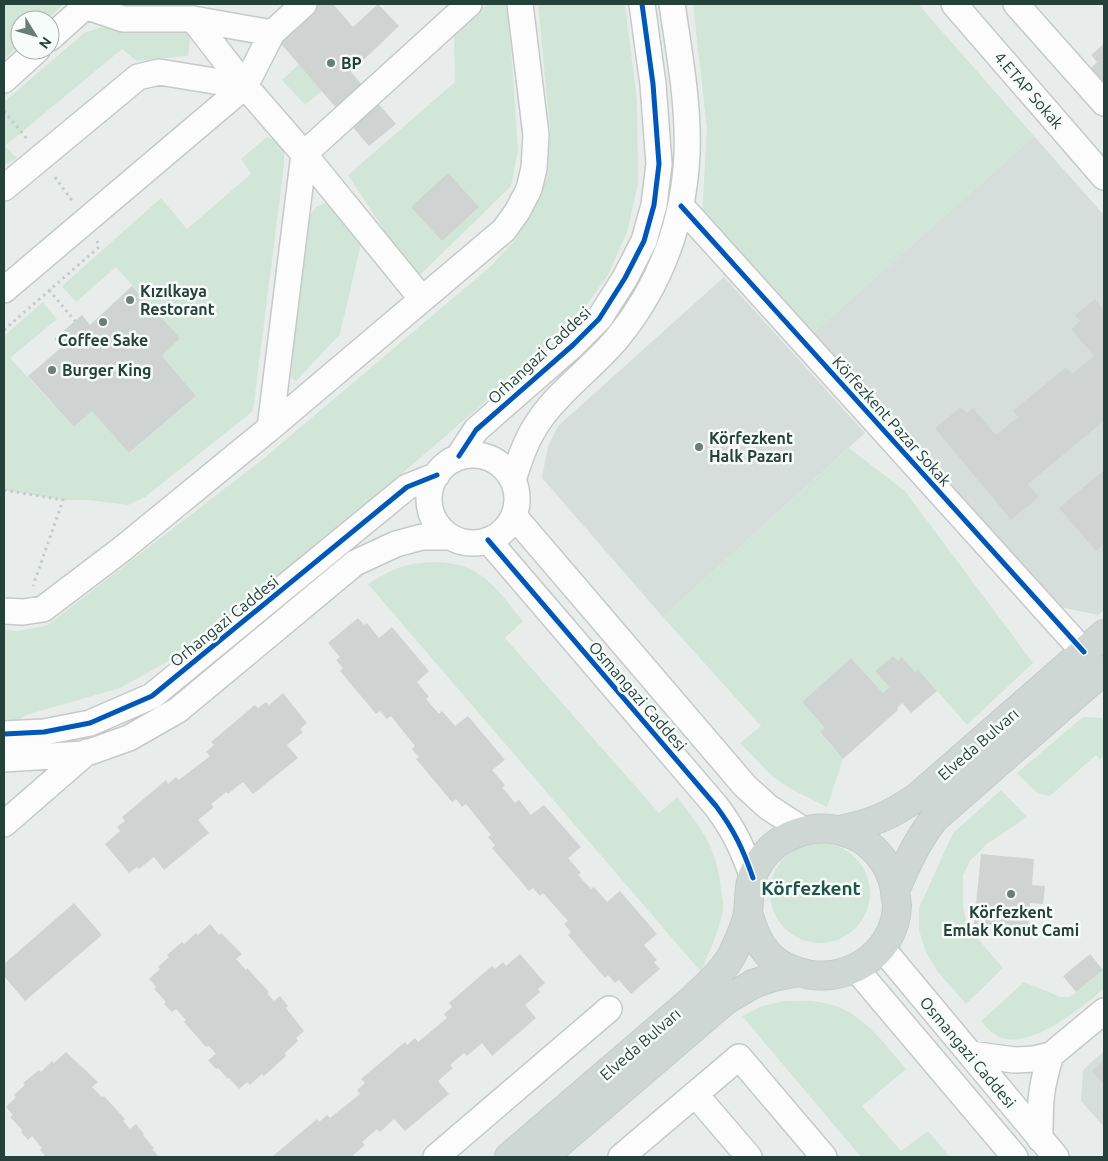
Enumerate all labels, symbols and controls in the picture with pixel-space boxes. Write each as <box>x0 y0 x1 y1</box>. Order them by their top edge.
north arrow <box>10 10 60 60</box>
text: N <box>36 34 55 52</box>
street label: 4.ETAP Sokak <box>991 48 1067 132</box>
place label: BP <box>341 54 362 72</box>
marker: BP <box>325 57 337 69</box>
place label: Kızılkaya Restorant <box>140 282 215 318</box>
marker: Kızılkaya Restorant <box>124 294 136 306</box>
street label: Orhangazi Caddesi <box>484 303 594 407</box>
marker: Coffee Sake <box>97 316 109 328</box>
place label: Coffee Sake <box>58 331 148 349</box>
street label: Körfezkent Pazar Sokak <box>829 353 955 489</box>
place label: Burger King <box>62 361 152 379</box>
marker: Burger King <box>46 364 58 376</box>
place label: Körfezkent Halk Pazarı <box>709 429 793 465</box>
marker: Körfezkent Halk Pazarı <box>693 441 705 453</box>
street label: Orhangazi Caddesi <box>166 572 282 670</box>
street label: Osmangazi Caddesi <box>586 638 690 754</box>
street label: Elveda Bulvarı <box>934 704 1022 784</box>
district label: Körfezkent <box>761 877 861 899</box>
marker: Körfezkent Emlak Konut Cami <box>1005 888 1017 900</box>
place label: Körfezkent Emlak Konut Cami <box>943 903 1079 939</box>
street label: Osmangazi Caddesi <box>916 993 1020 1111</box>
street label: Elveda Bulvarı <box>596 1004 684 1084</box>

